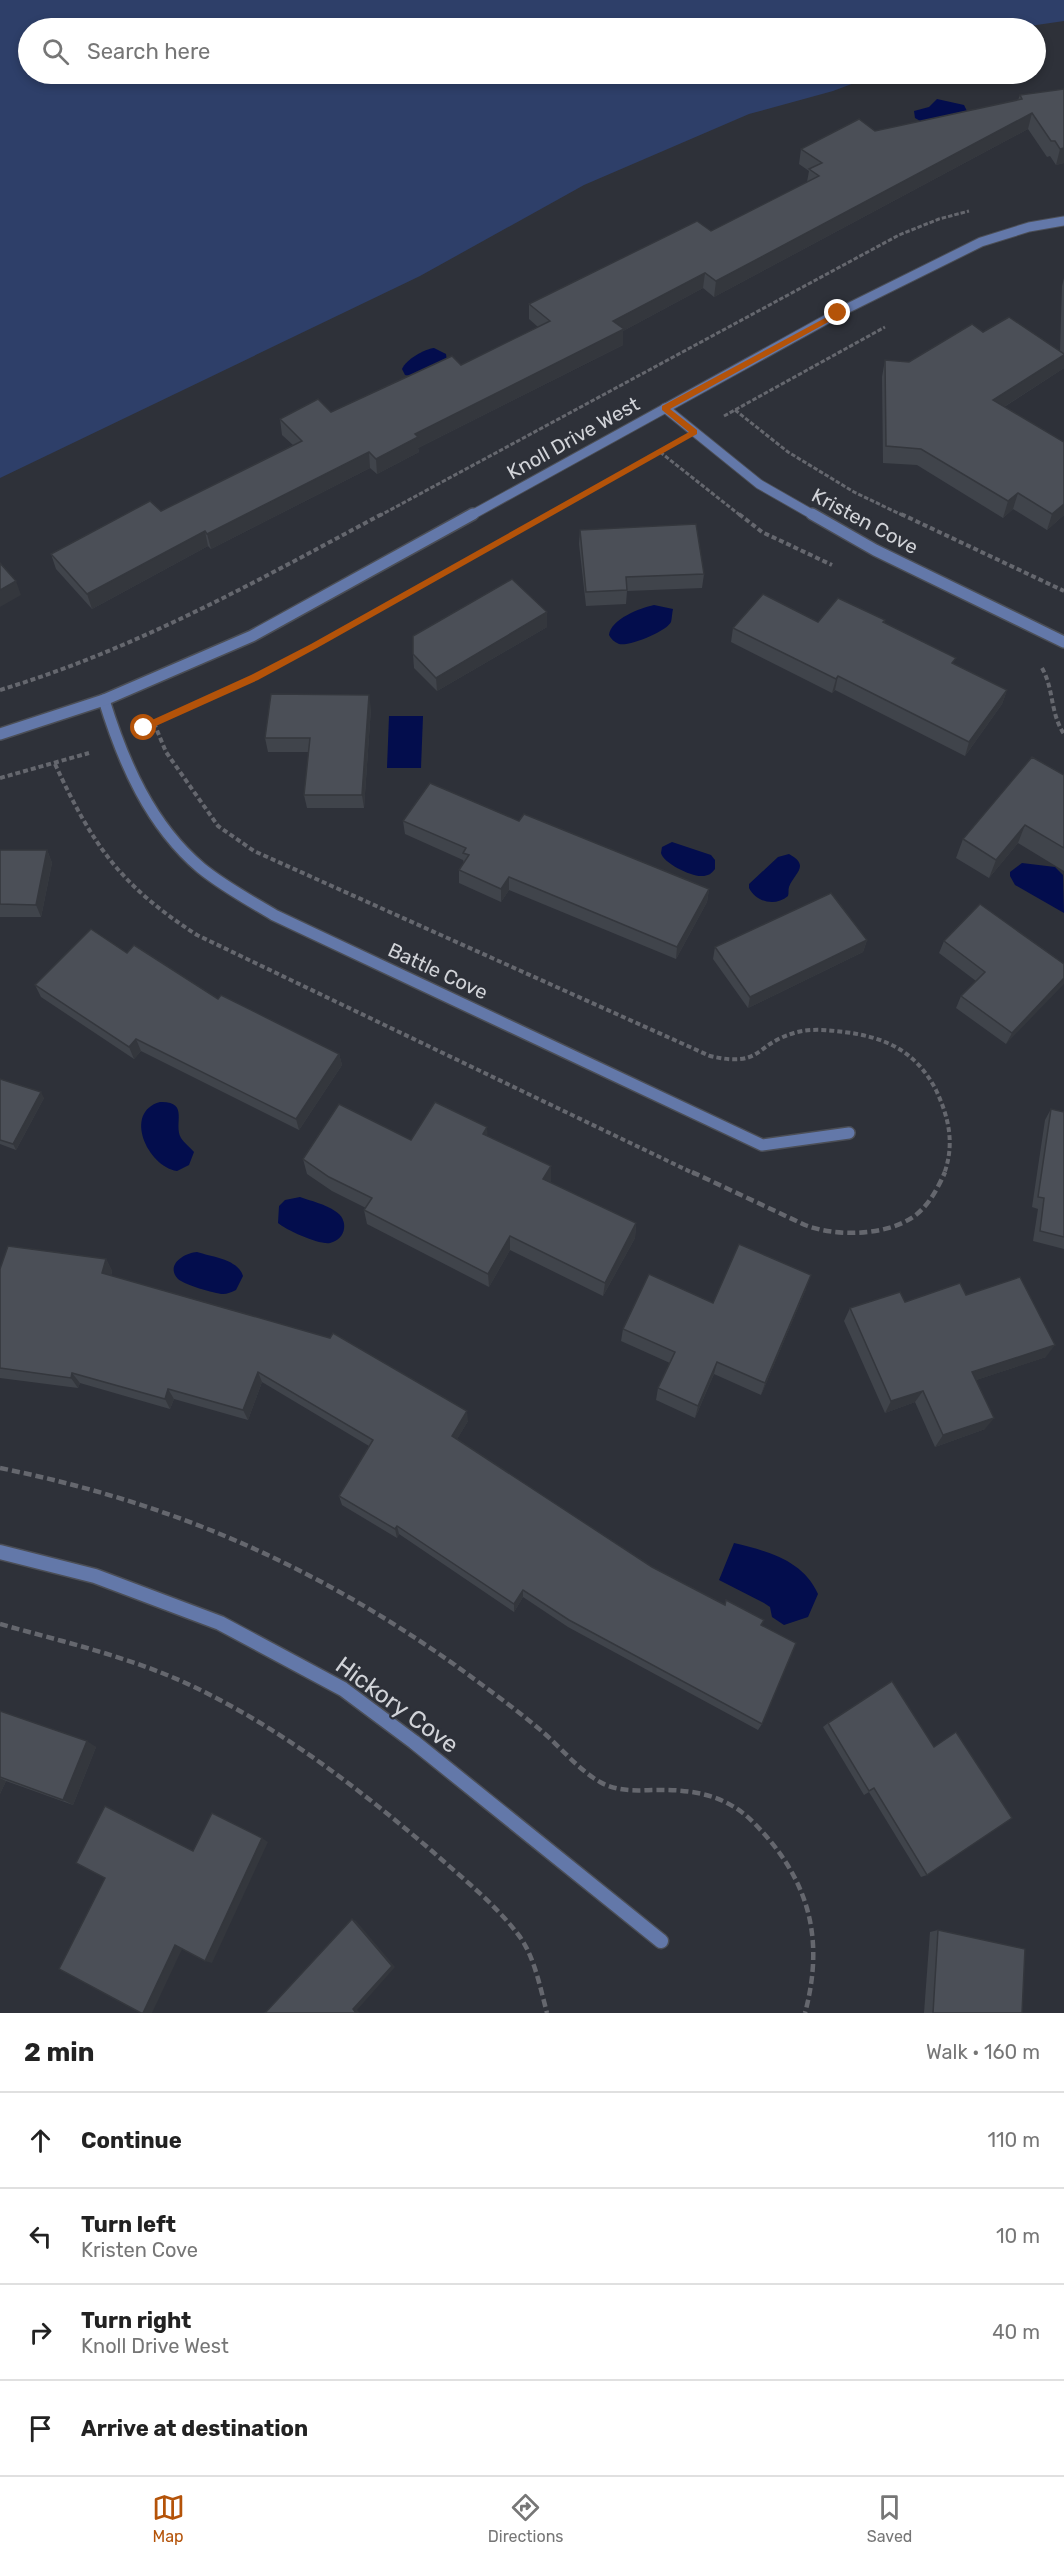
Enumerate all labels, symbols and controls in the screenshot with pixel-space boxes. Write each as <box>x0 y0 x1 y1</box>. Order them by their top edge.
search box <box>18 18 1046 84</box>
icon: search <box>39 35 72 68</box>
text: Search here <box>87 38 210 65</box>
route end <box>824 299 850 325</box>
street label: Knoll Drive West <box>503 392 644 484</box>
street label: Kristen Cove <box>808 483 922 559</box>
route start <box>130 714 156 740</box>
street label: Battle Cove <box>384 937 492 1005</box>
street label: Hickory Cove <box>330 1651 464 1759</box>
text: 2 min <box>24 2037 94 2068</box>
text: Walk · 160 m <box>926 2040 1040 2064</box>
icon: ahead <box>24 2124 57 2157</box>
text: Continue <box>81 2127 182 2154</box>
text: 110 m <box>988 2128 1040 2152</box>
text: Turn left <box>81 2211 176 2238</box>
icon: left <box>24 2220 57 2253</box>
text: 10 m <box>996 2224 1040 2248</box>
text: Kristen Cove <box>81 2238 198 2262</box>
text: Turn right <box>81 2307 191 2334</box>
icon: right <box>24 2316 57 2349</box>
text: 40 m <box>992 2320 1040 2344</box>
text: Knoll Drive West <box>81 2334 229 2358</box>
icon: arrive <box>24 2412 57 2445</box>
text: Arrive at destination <box>81 2415 308 2442</box>
tab: Map <box>152 2491 185 2546</box>
tab: Directions <box>488 2491 564 2546</box>
tab: Saved <box>867 2491 912 2546</box>

